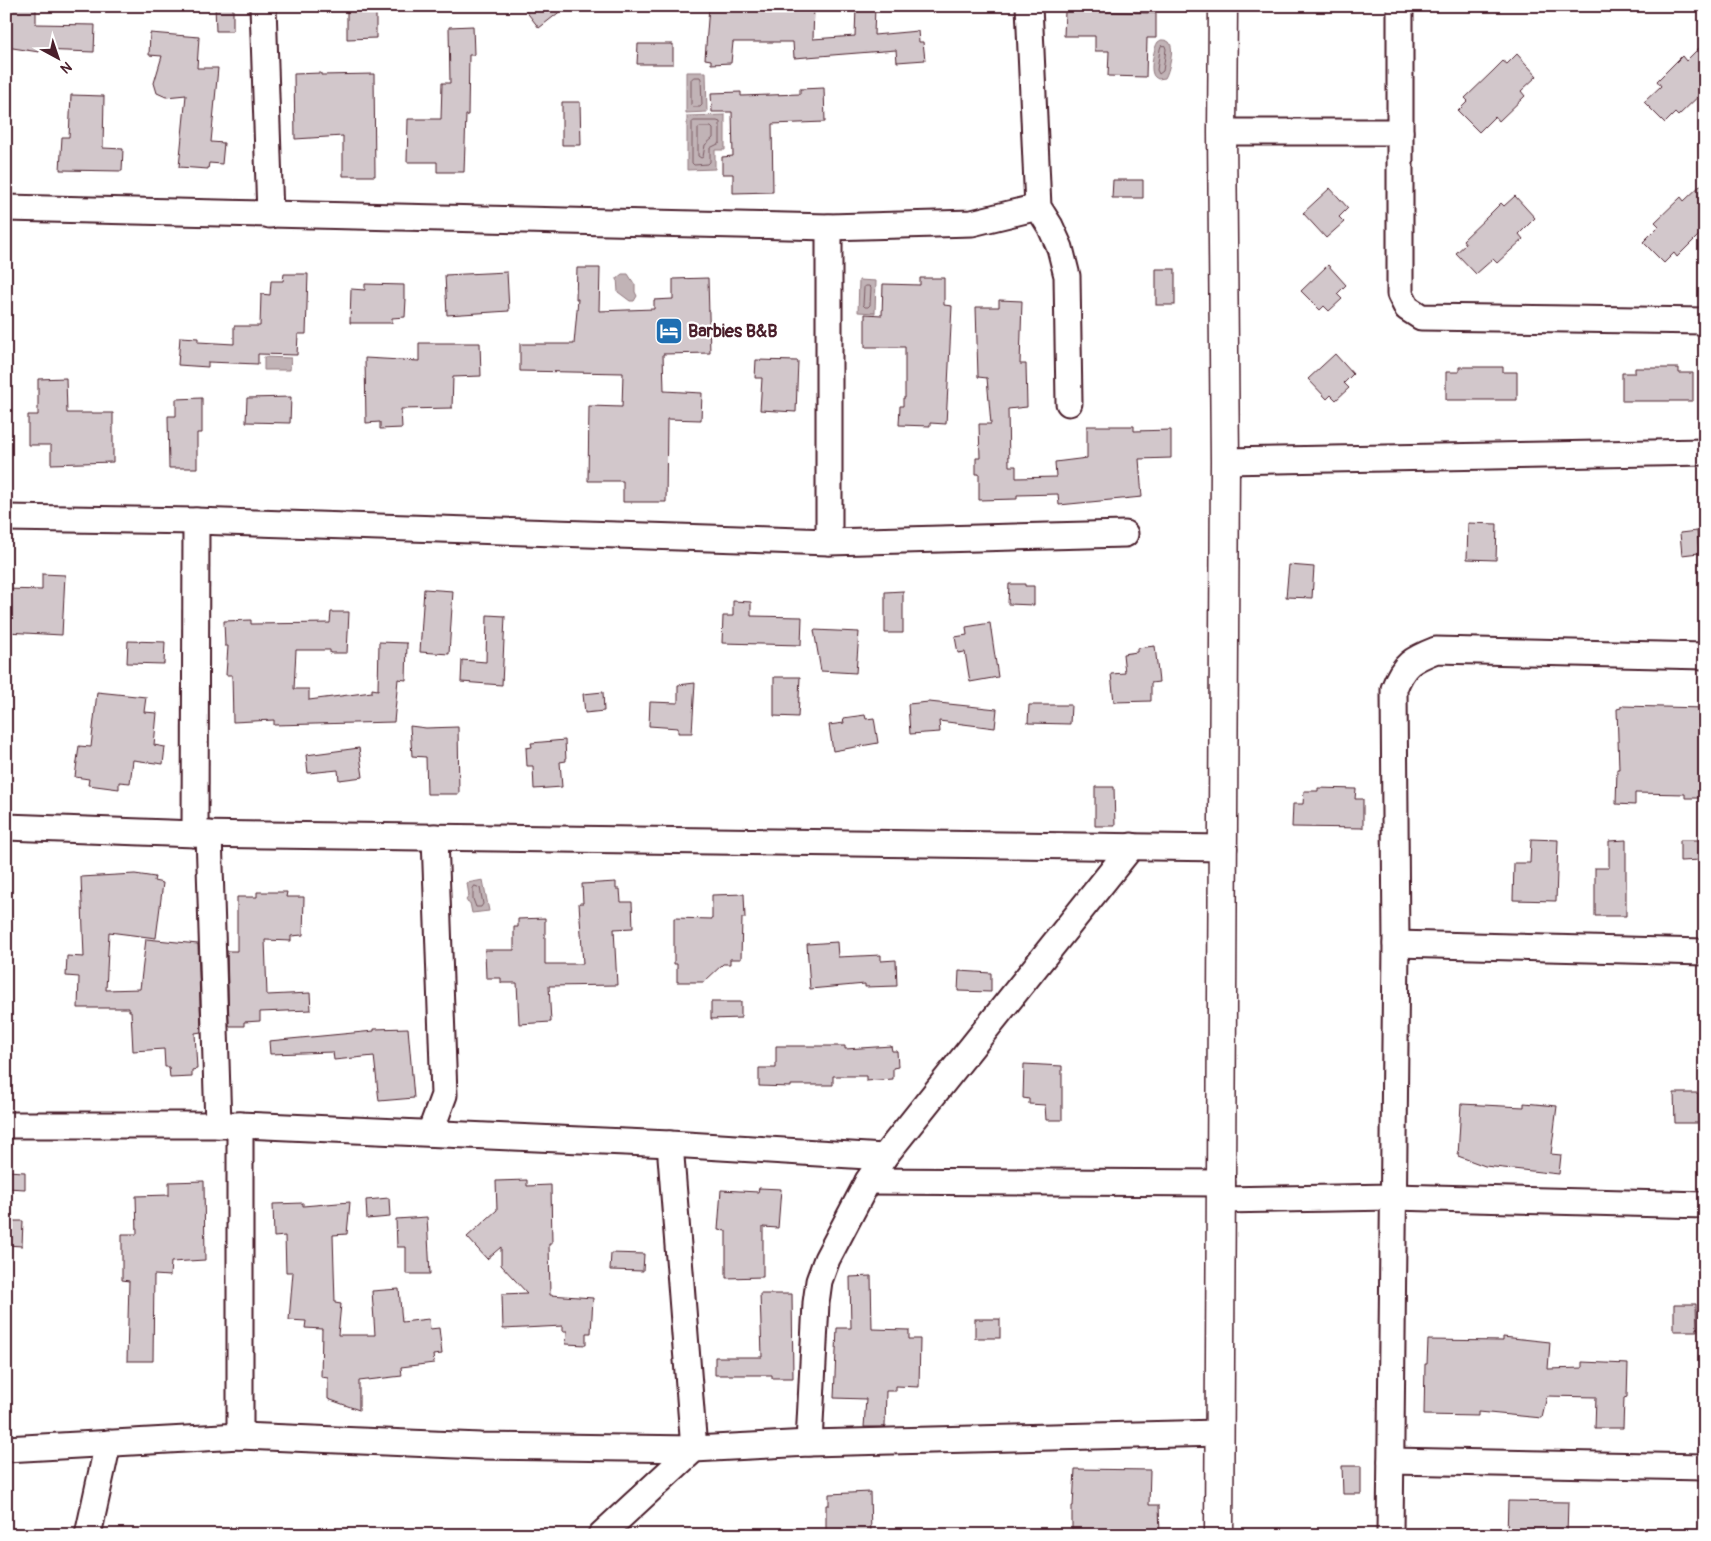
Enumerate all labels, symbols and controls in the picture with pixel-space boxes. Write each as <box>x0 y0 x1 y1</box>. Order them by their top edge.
north arrow <box>32 32 82 82</box>
text: N <box>57 58 75 77</box>
hotel icon: Barbies B&B <box>654 316 684 346</box>
place label: Barbies B&B <box>688 320 778 343</box>

